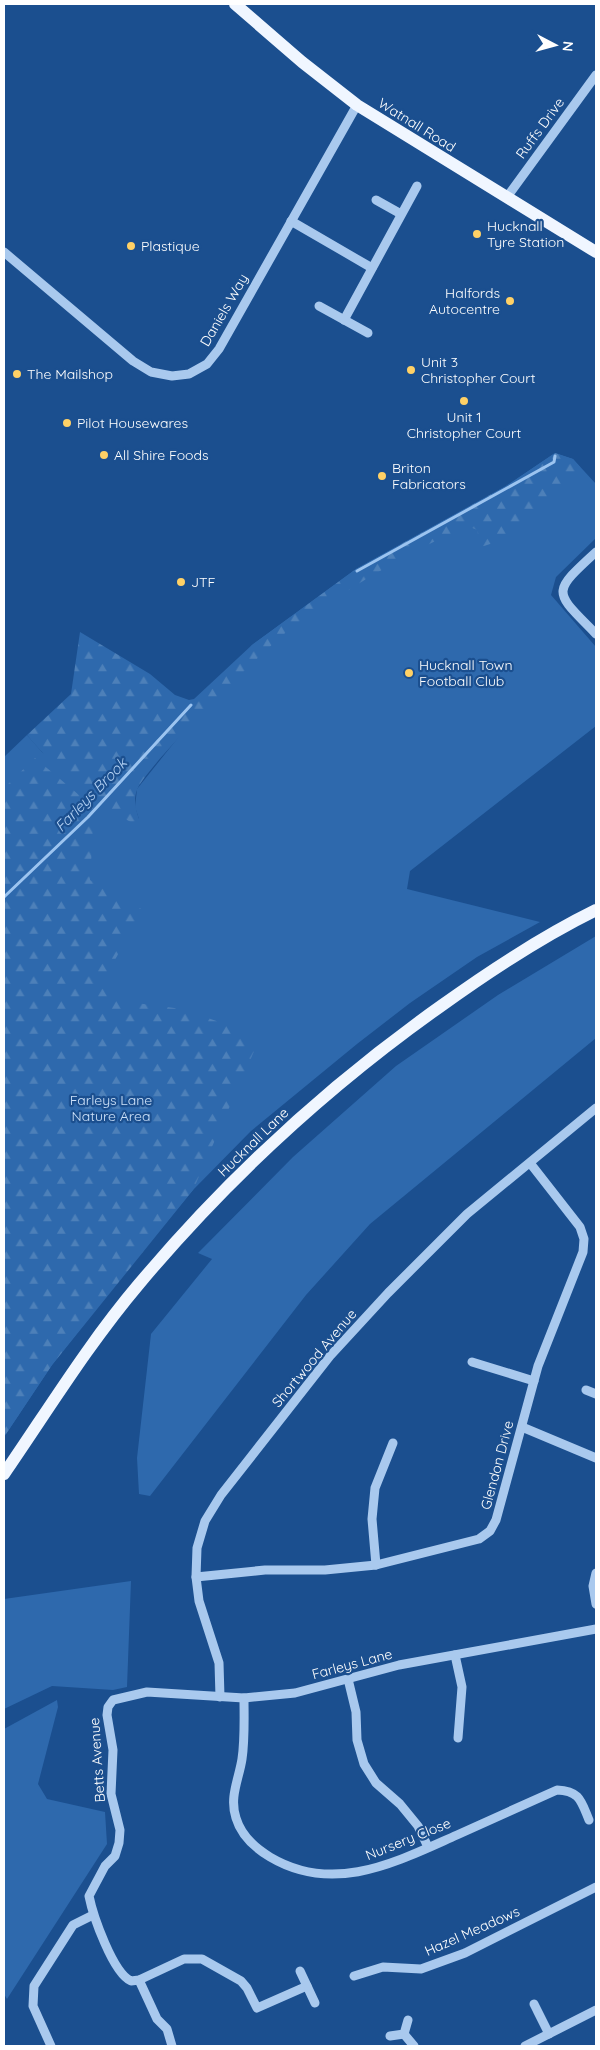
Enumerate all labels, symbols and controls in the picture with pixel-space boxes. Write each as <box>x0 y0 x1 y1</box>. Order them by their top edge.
north arrow <box>530 20 580 70</box>
text: N <box>558 40 577 52</box>
street label: Watnall Road <box>375 94 459 156</box>
street label: Ruffs Drive <box>512 94 568 162</box>
place label: Hucknall Tyre Station <box>487 217 564 251</box>
marker: Hucknall Tyre Station <box>471 228 483 240</box>
place label: Plastique <box>141 237 200 255</box>
marker: Plastique <box>125 240 137 252</box>
street label: Daniels Way <box>196 270 252 350</box>
place label: Halfords Autocentre <box>429 284 500 318</box>
marker: Halfords Autocentre <box>504 295 516 307</box>
place label: Unit 3 Christopher Court <box>421 353 536 387</box>
marker: Unit 3 Christopher Court <box>405 364 417 376</box>
place label: The Mailshop <box>27 365 113 383</box>
marker: The Mailshop <box>11 368 23 380</box>
marker: Unit 1 Christopher Court <box>458 395 470 407</box>
place label: Unit 1 Christopher Court <box>407 408 521 442</box>
place label: Pilot Housewares <box>77 414 188 432</box>
marker: Pilot Housewares <box>61 417 73 429</box>
place label: All Shire Foods <box>114 446 209 464</box>
marker: All Shire Foods <box>98 449 110 461</box>
place label: Briton Fabricators <box>392 459 466 493</box>
marker: Briton Fabricators <box>376 470 388 482</box>
place label: JTF <box>191 573 215 591</box>
marker: JTF <box>175 576 187 588</box>
place label: Hucknall Town Football Club <box>419 656 512 690</box>
marker: Hucknall Town Football Club <box>403 667 415 679</box>
water label: Farleys Brook <box>51 752 132 836</box>
park label: Farleys Lane Nature Area <box>70 1091 152 1125</box>
street label: Hucknall Lane <box>214 1104 292 1180</box>
street label: Shortwood Avenue <box>268 1305 360 1411</box>
street label: Glendon Drive <box>476 1418 518 1511</box>
street label: Farleys Lane <box>310 1645 394 1683</box>
street label: Betts Avenue <box>85 1717 109 1803</box>
street label: Nursery Close <box>363 1814 453 1864</box>
street label: Hazel Meadows <box>422 1902 522 1960</box>

